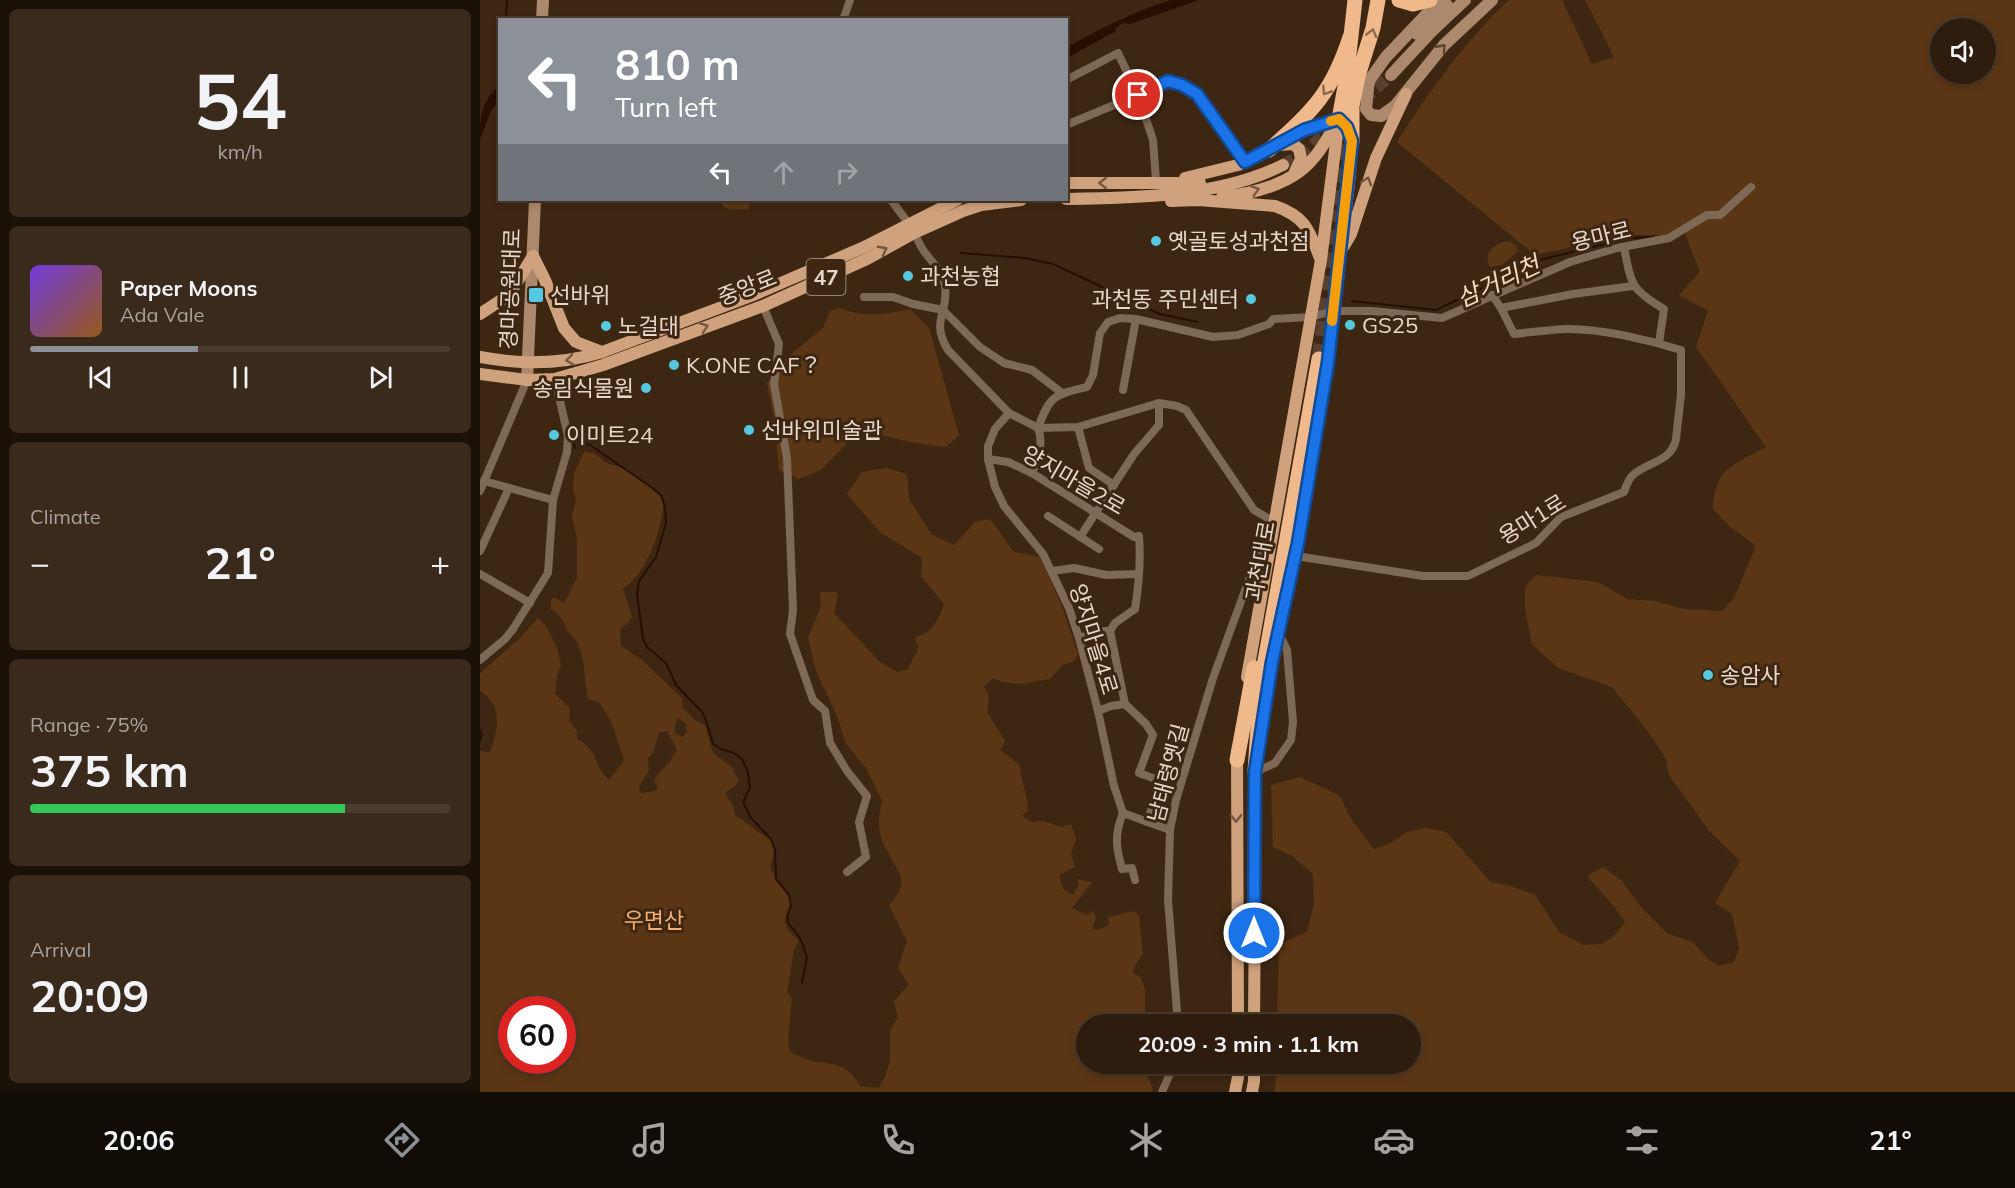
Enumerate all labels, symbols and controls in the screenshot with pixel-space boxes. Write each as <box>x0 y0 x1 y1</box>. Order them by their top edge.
map controls <box>1930 18 1996 84</box>
button: sound <box>1930 18 1996 84</box>
one-way arrow <box>1364 28 1377 38</box>
text: 810 m <box>615 38 740 91</box>
icon: left <box>516 42 594 120</box>
one-way arrow <box>1435 45 1446 55</box>
text: 54 <box>193 51 287 149</box>
pin <box>1112 69 1163 120</box>
icon: arrive <box>1121 78 1154 111</box>
one-way arrow <box>1323 84 1334 95</box>
text: Turn left <box>615 90 717 124</box>
text: km/h <box>217 139 263 164</box>
icon: left <box>704 156 737 189</box>
icon: ahead <box>767 156 800 189</box>
icon: right <box>830 156 863 189</box>
one-way arrow <box>1360 176 1372 187</box>
one-way arrow <box>1099 177 1108 189</box>
one-way arrow <box>1249 185 1260 197</box>
street label: 용마로 <box>1568 215 1634 257</box>
place label: 옛골토성과천점 <box>1168 227 1310 255</box>
street label: 경마공원대로 <box>494 228 526 350</box>
marker: 옛골토성과천점 <box>1149 234 1163 248</box>
one-way arrow <box>877 246 888 257</box>
water label: 삼거리천 <box>1452 248 1547 313</box>
road number: 47 <box>806 259 846 295</box>
place label: 과천농협 <box>920 262 1001 290</box>
street label: 중앙로 <box>714 263 780 311</box>
marker: 과천농협 <box>901 269 915 283</box>
text: Paper Moons <box>120 274 258 302</box>
place label: 선바위 <box>550 281 611 309</box>
place label: 과천동 주민센터 <box>1092 285 1239 313</box>
marker: 선바위 <box>527 286 545 304</box>
marker: 과천동 주민센터 <box>1244 292 1258 306</box>
text: Ada Vale <box>120 302 204 327</box>
place label: GS25 <box>1362 311 1418 339</box>
place label: 노걸대 <box>618 312 679 340</box>
marker: GS25 <box>1343 318 1357 332</box>
marker: 노걸대 <box>599 319 613 333</box>
one-way arrow <box>698 321 709 334</box>
place label: K.ONE CAF？ <box>686 351 822 379</box>
one-way arrow <box>566 354 575 366</box>
marker: K.ONE CAF？ <box>667 358 681 372</box>
icon: previous <box>84 361 117 394</box>
icon: pause <box>224 361 257 394</box>
icon: next <box>364 361 397 394</box>
place label: 송림식물원 <box>533 374 634 402</box>
marker: 송림식물원 <box>639 381 653 395</box>
place label: 선바위미술관 <box>761 416 882 444</box>
place label: 이미트24 <box>566 421 653 449</box>
marker: 선바위미술관 <box>742 423 756 437</box>
marker: 이미트24 <box>547 428 561 442</box>
street label: 양지마을2로 <box>1017 439 1131 521</box>
street label: 용마1로 <box>1493 488 1571 550</box>
text: Climate <box>30 504 101 529</box>
street label: 과천대로 <box>1239 519 1281 603</box>
text: 21° <box>204 534 276 590</box>
text: − <box>30 542 50 583</box>
text: + <box>430 542 450 583</box>
street label: 양지마을4로 <box>1064 580 1124 698</box>
place label: 송암사 <box>1720 661 1781 689</box>
marker: 송암사 <box>1701 668 1715 682</box>
text: Range · 75% <box>30 712 148 737</box>
street label: 남태령옛길 <box>1141 720 1195 826</box>
text: 375 km <box>30 742 189 798</box>
one-way arrow <box>1230 814 1242 823</box>
position arrow <box>1222 901 1286 965</box>
park label: 우면산 <box>624 906 684 934</box>
text: Arrival <box>30 937 91 962</box>
text: 20:09 <box>30 967 149 1023</box>
speed limit sign: 60 <box>498 996 576 1074</box>
text: 20:09 · 3 min · 1.1 km <box>1138 1030 1359 1058</box>
icon: directions <box>381 1119 423 1161</box>
icon: music <box>629 1119 671 1161</box>
icon: phone <box>877 1119 919 1161</box>
icon: climate <box>1125 1119 1167 1161</box>
icon: car <box>1373 1119 1415 1161</box>
icon: filters <box>1621 1119 1663 1161</box>
text: 20:06 <box>103 1123 175 1157</box>
text: 21° <box>1869 1123 1912 1157</box>

